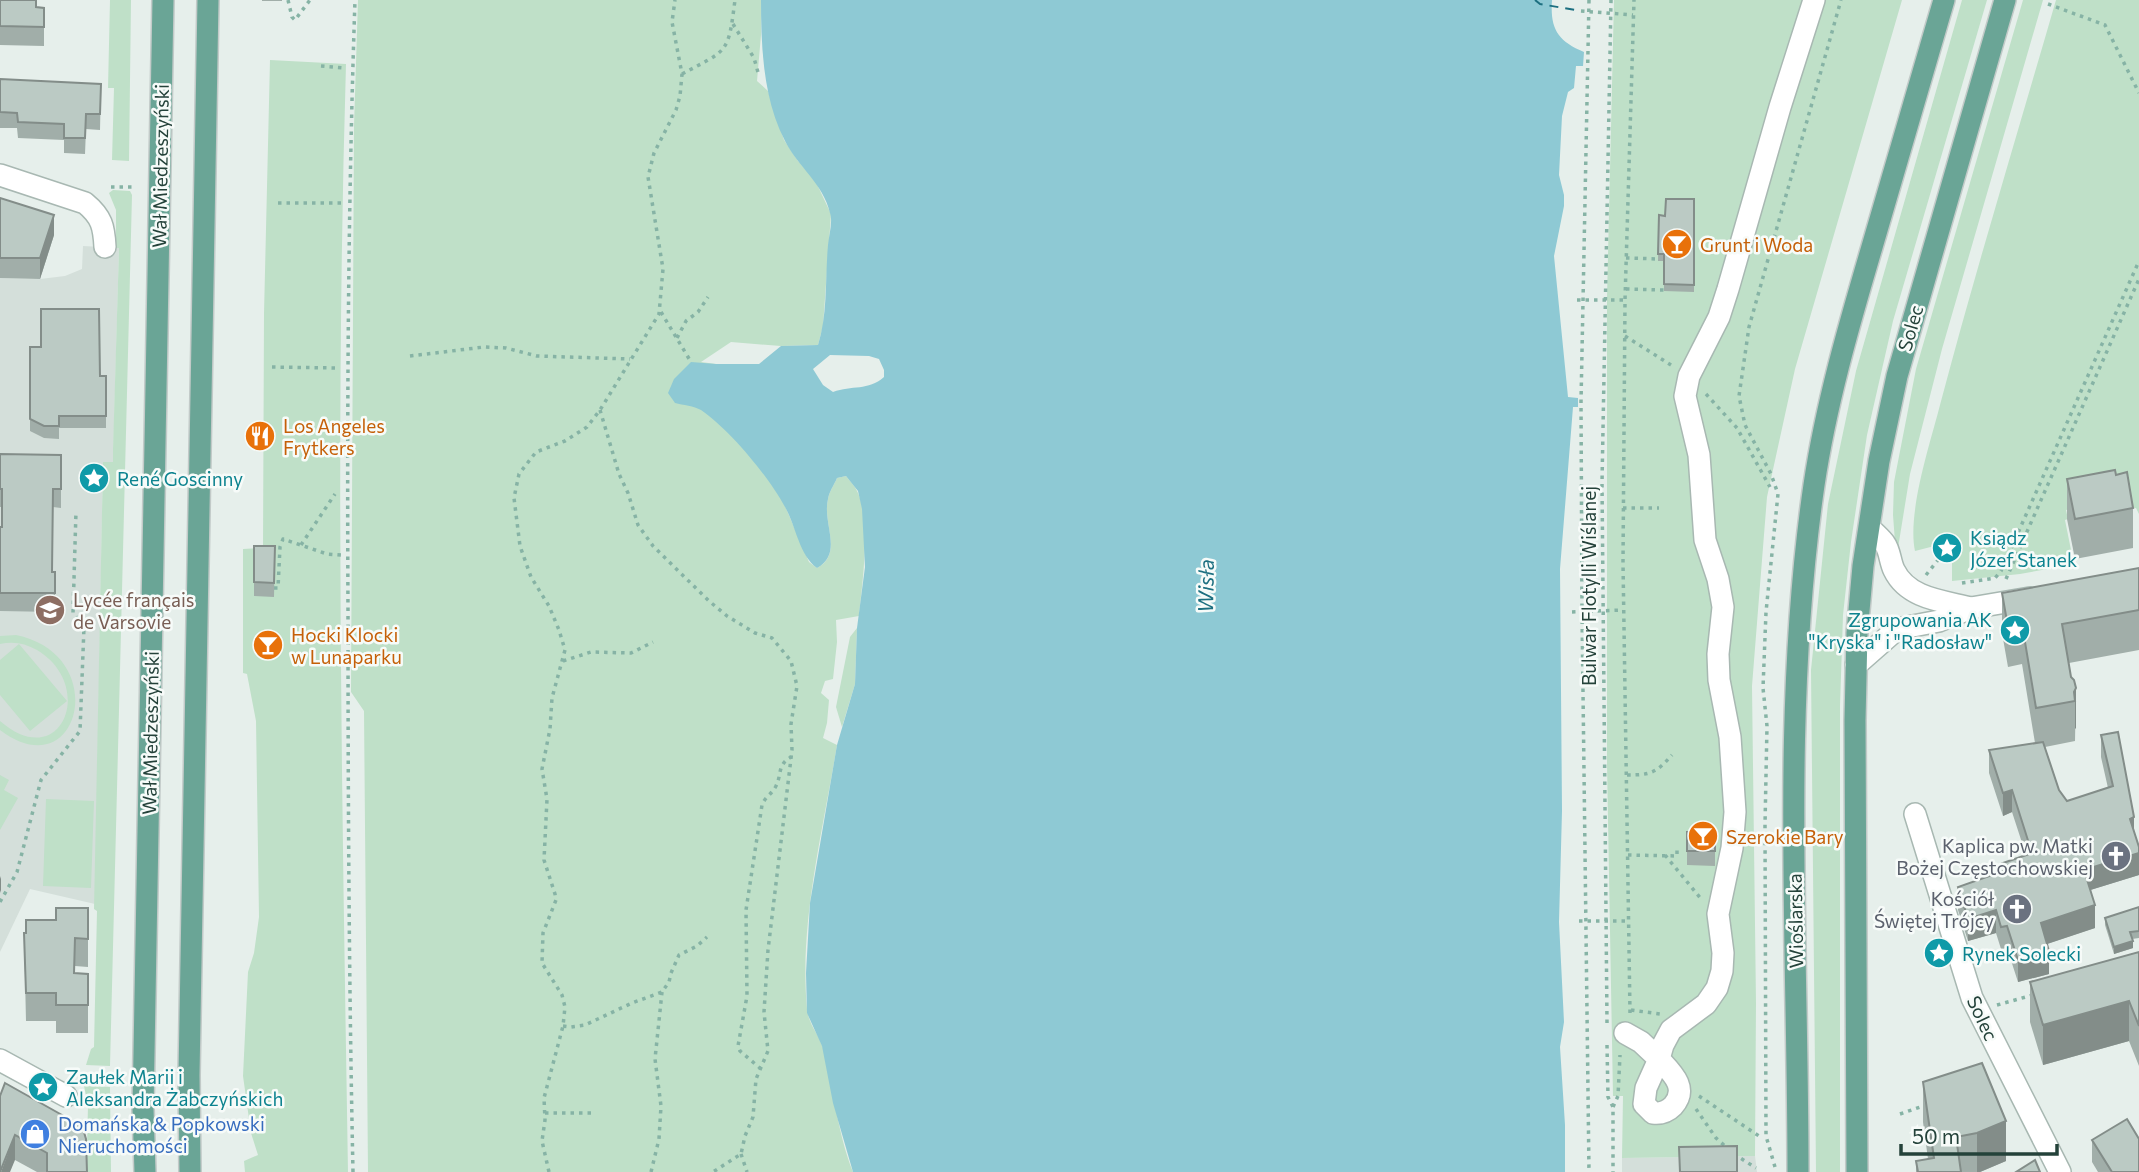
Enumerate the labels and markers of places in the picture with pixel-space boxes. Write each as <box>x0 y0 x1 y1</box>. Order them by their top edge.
bar icon: Grunt i Woda <box>1660 227 1694 261</box>
place label: Grunt i Woda <box>1700 233 1813 256</box>
place label: Los Angeles Frytkers <box>283 414 385 459</box>
restaurant icon: Los Angeles Frytkers <box>243 419 277 453</box>
place icon: René Goscinny <box>77 461 111 495</box>
place label: René Goscinny <box>117 467 243 490</box>
place label: Ksiądz Józef Stanek <box>1970 526 2077 571</box>
place icon: Ksiądz Józef Stanek <box>1930 531 1964 565</box>
place label: Lycée français de Varsovie <box>73 588 195 633</box>
school or university icon: Lycée français de Varsovie <box>33 593 67 627</box>
place label: Zgrupowania AK "Kryska" i "Radosław" <box>1809 608 1992 653</box>
place icon: Zgrupowania AK "Kryska" i "Radosław" <box>1998 613 2032 647</box>
place label: Hocki Klocki w Lunaparku <box>291 623 402 668</box>
bar icon: Hocki Klocki w Lunaparku <box>251 628 285 662</box>
bar icon: Szerokie Bary <box>1686 819 1720 853</box>
place label: Szerokie Bary <box>1726 825 1844 848</box>
place label: Kaplica pw. Matki Bożej Częstochowskiej <box>1896 834 2093 879</box>
church icon: Kaplica pw. Matki Bożej Częstochowskiej <box>2099 839 2133 873</box>
place label: Kościół Świętej Trójcy <box>1874 887 1994 932</box>
church icon: Kościół Świętej Trójcy <box>2000 892 2034 926</box>
place icon: Rynek Solecki <box>1922 936 1956 970</box>
place label: Rynek Solecki <box>1962 942 2081 965</box>
place label: Zaułek Marii i Aleksandra Żabczyńskich <box>66 1065 283 1110</box>
place icon: Zaułek Marii i Aleksandra Żabczyńskich <box>26 1070 60 1104</box>
place label: Domańska & Popkowski Nieruchomości <box>58 1112 265 1157</box>
shop icon: Domańska & Popkowski Nieruchomości <box>18 1117 52 1151</box>

